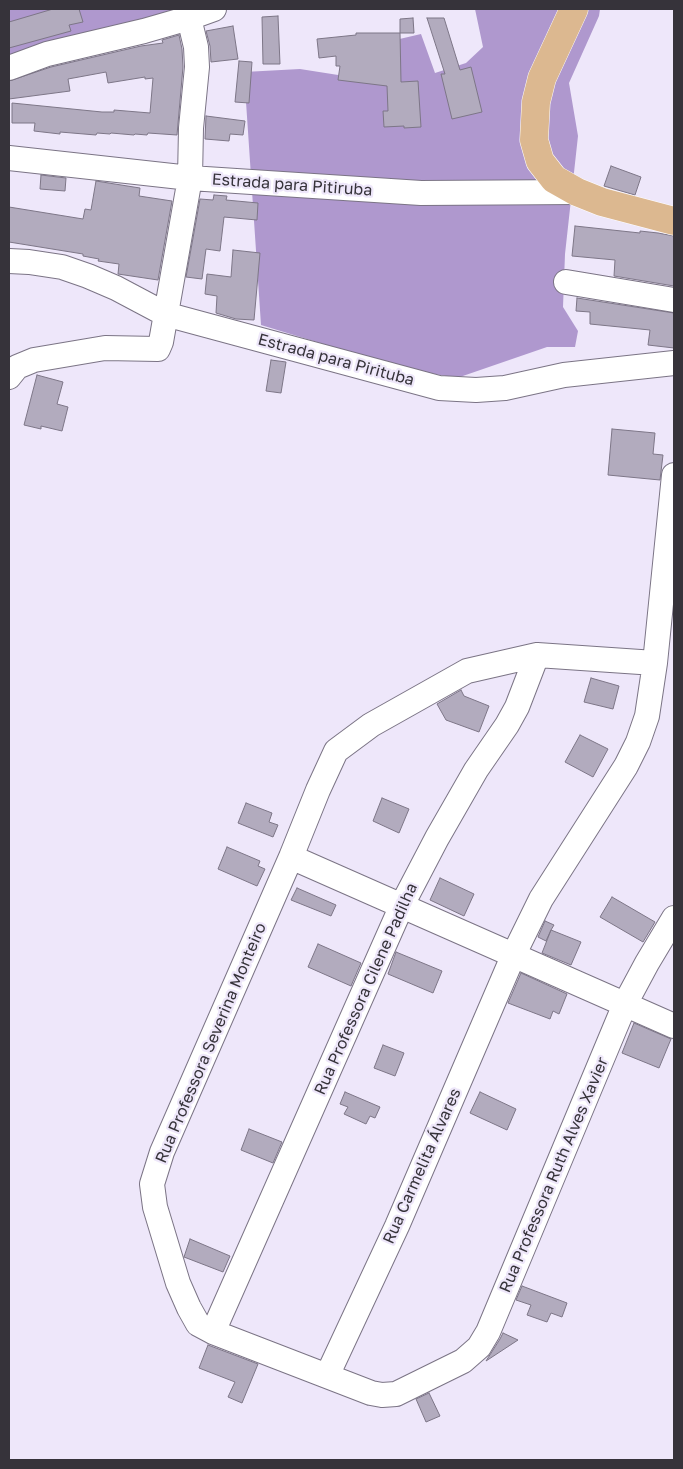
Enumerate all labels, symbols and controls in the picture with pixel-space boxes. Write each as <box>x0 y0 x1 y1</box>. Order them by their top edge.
street label: Estrada para Pitiruba <box>211 170 373 200</box>
street label: Estrada para Pirituba <box>256 330 416 390</box>
street label: Rua Professora Cilene Padilha <box>310 880 422 1098</box>
street label: Rua Professora Severina Monteiro <box>152 920 270 1166</box>
street label: Rua Professora Ruth Alves Xavier <box>496 1054 612 1296</box>
street label: Rua Carmelita Álvares <box>379 1085 465 1247</box>

